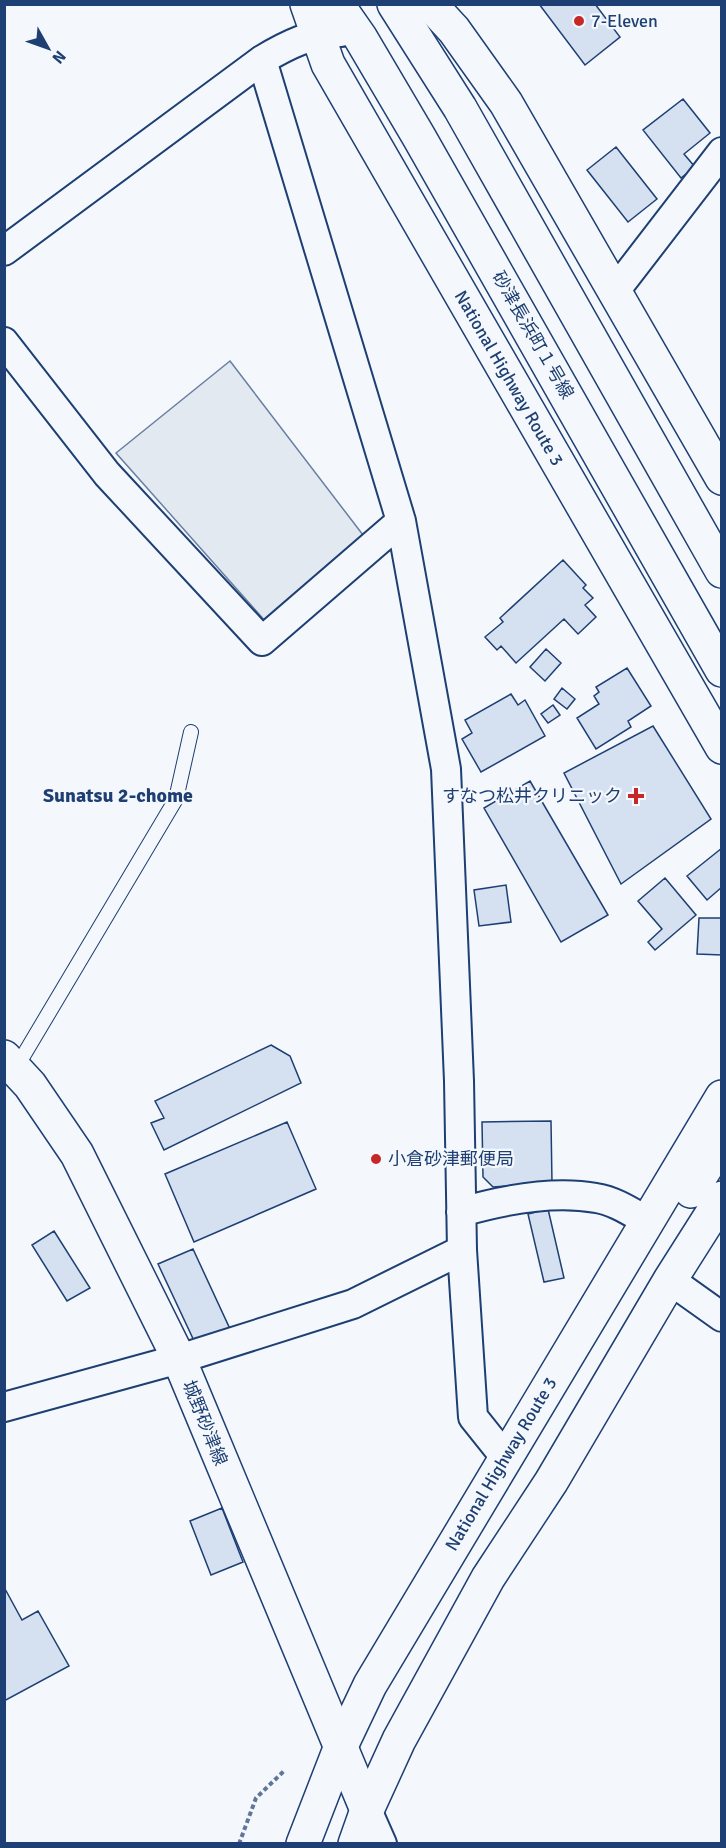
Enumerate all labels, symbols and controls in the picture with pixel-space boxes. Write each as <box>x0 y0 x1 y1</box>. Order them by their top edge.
place label: 7-Eleven <box>591 10 658 32</box>
marker: 7-Eleven <box>572 14 586 28</box>
north arrow <box>18 18 78 78</box>
text: N <box>47 46 70 68</box>
street label: 砂津長浜町１号線 <box>487 267 579 403</box>
street label: National Highway Route 3 <box>450 286 568 470</box>
district label: Sunatsu 2-chome <box>43 783 193 808</box>
place label: すなつ松井クリニック <box>442 785 622 807</box>
marker: すなつ松井クリニック <box>627 787 645 805</box>
place label: 小倉砂津郵便局 <box>388 1148 514 1170</box>
marker: 小倉砂津郵便局 <box>369 1152 383 1166</box>
street label: National Highway Route 3 <box>440 1373 562 1555</box>
street label: 城野砂津線 <box>178 1377 232 1469</box>

